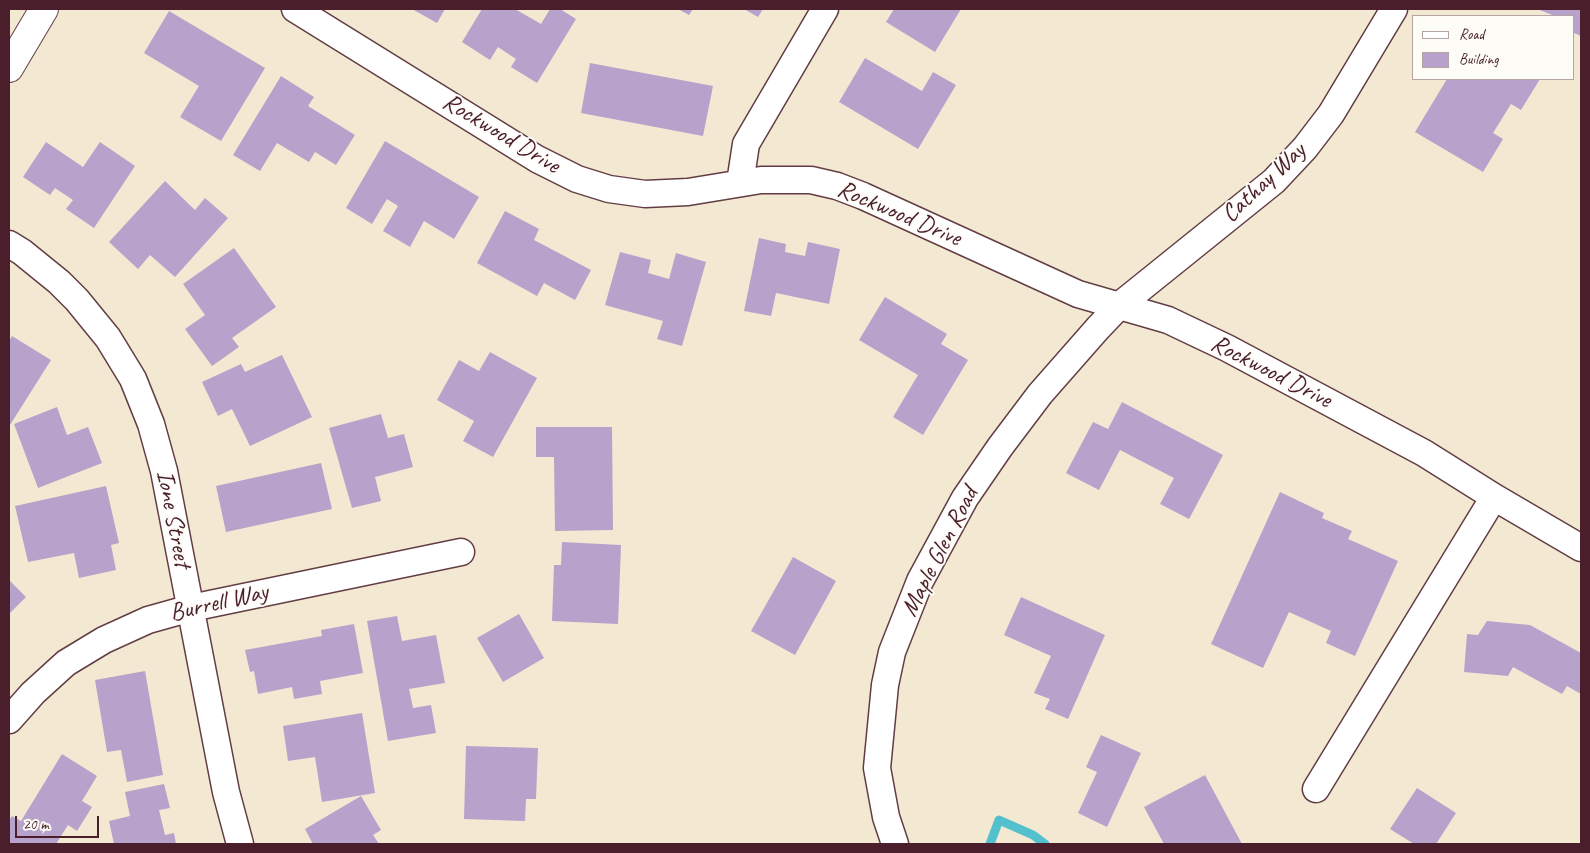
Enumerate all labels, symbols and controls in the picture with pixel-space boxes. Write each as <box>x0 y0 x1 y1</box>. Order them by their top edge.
legend <box>1412 15 1575 80</box>
text: Road <box>1459 25 1484 44</box>
text: Building <box>1459 50 1498 69</box>
street label: Rockwood Drive <box>437 87 565 181</box>
street label: Cathay Way <box>1216 137 1312 229</box>
street label: Rockwood Drive <box>833 175 965 253</box>
street label: Rockwood Drive <box>1206 329 1336 415</box>
street label: Ione Street <box>149 468 197 570</box>
street label: Maple Glen Road <box>895 483 985 621</box>
street label: Burrell Way <box>167 577 271 629</box>
scale bar <box>18 806 101 838</box>
text: 20 m <box>23 815 49 834</box>

